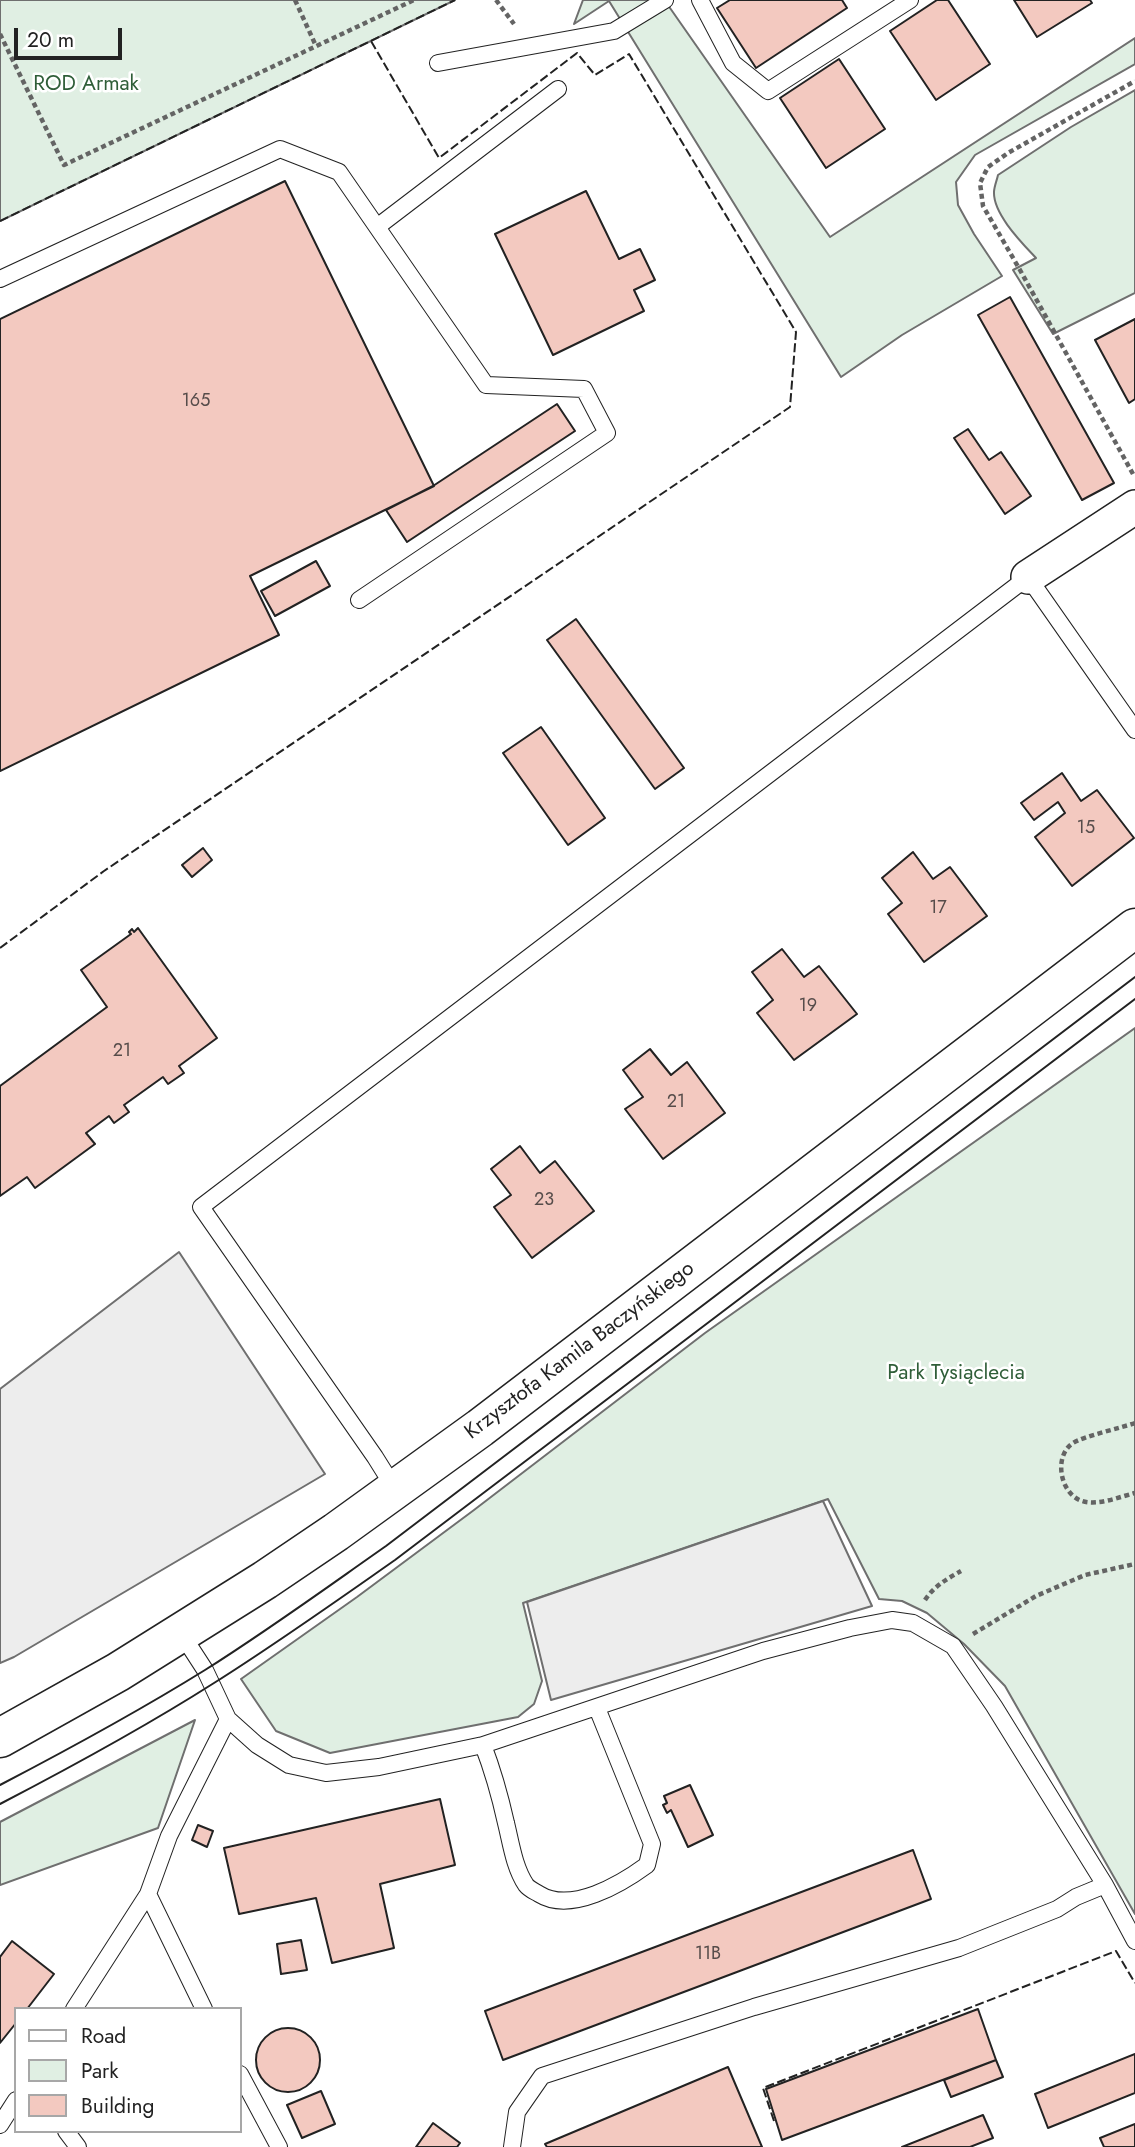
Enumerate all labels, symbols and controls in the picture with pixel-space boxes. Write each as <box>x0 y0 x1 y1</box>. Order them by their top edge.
scale bar <box>18 14 126 58</box>
text: 20 m <box>27 25 74 55</box>
park label: ROD Armak <box>33 72 139 98</box>
house number: 165 <box>182 391 210 413</box>
house number: 15 <box>1077 818 1095 840</box>
house number: 17 <box>929 898 947 920</box>
house number: 19 <box>799 996 817 1018</box>
house number: 21 <box>113 1041 131 1063</box>
house number: 21 <box>667 1092 685 1114</box>
house number: 23 <box>534 1190 554 1212</box>
street label: Krzysztofa Kamila Baczyńskiego <box>460 1257 700 1445</box>
park label: Park Tysiąclecia <box>887 1361 1025 1387</box>
house number: 11B <box>695 1944 721 1966</box>
legend <box>14 2007 242 2133</box>
text: Road <box>81 2021 126 2051</box>
text: Park <box>81 2056 118 2086</box>
text: Building <box>81 2091 154 2121</box>

